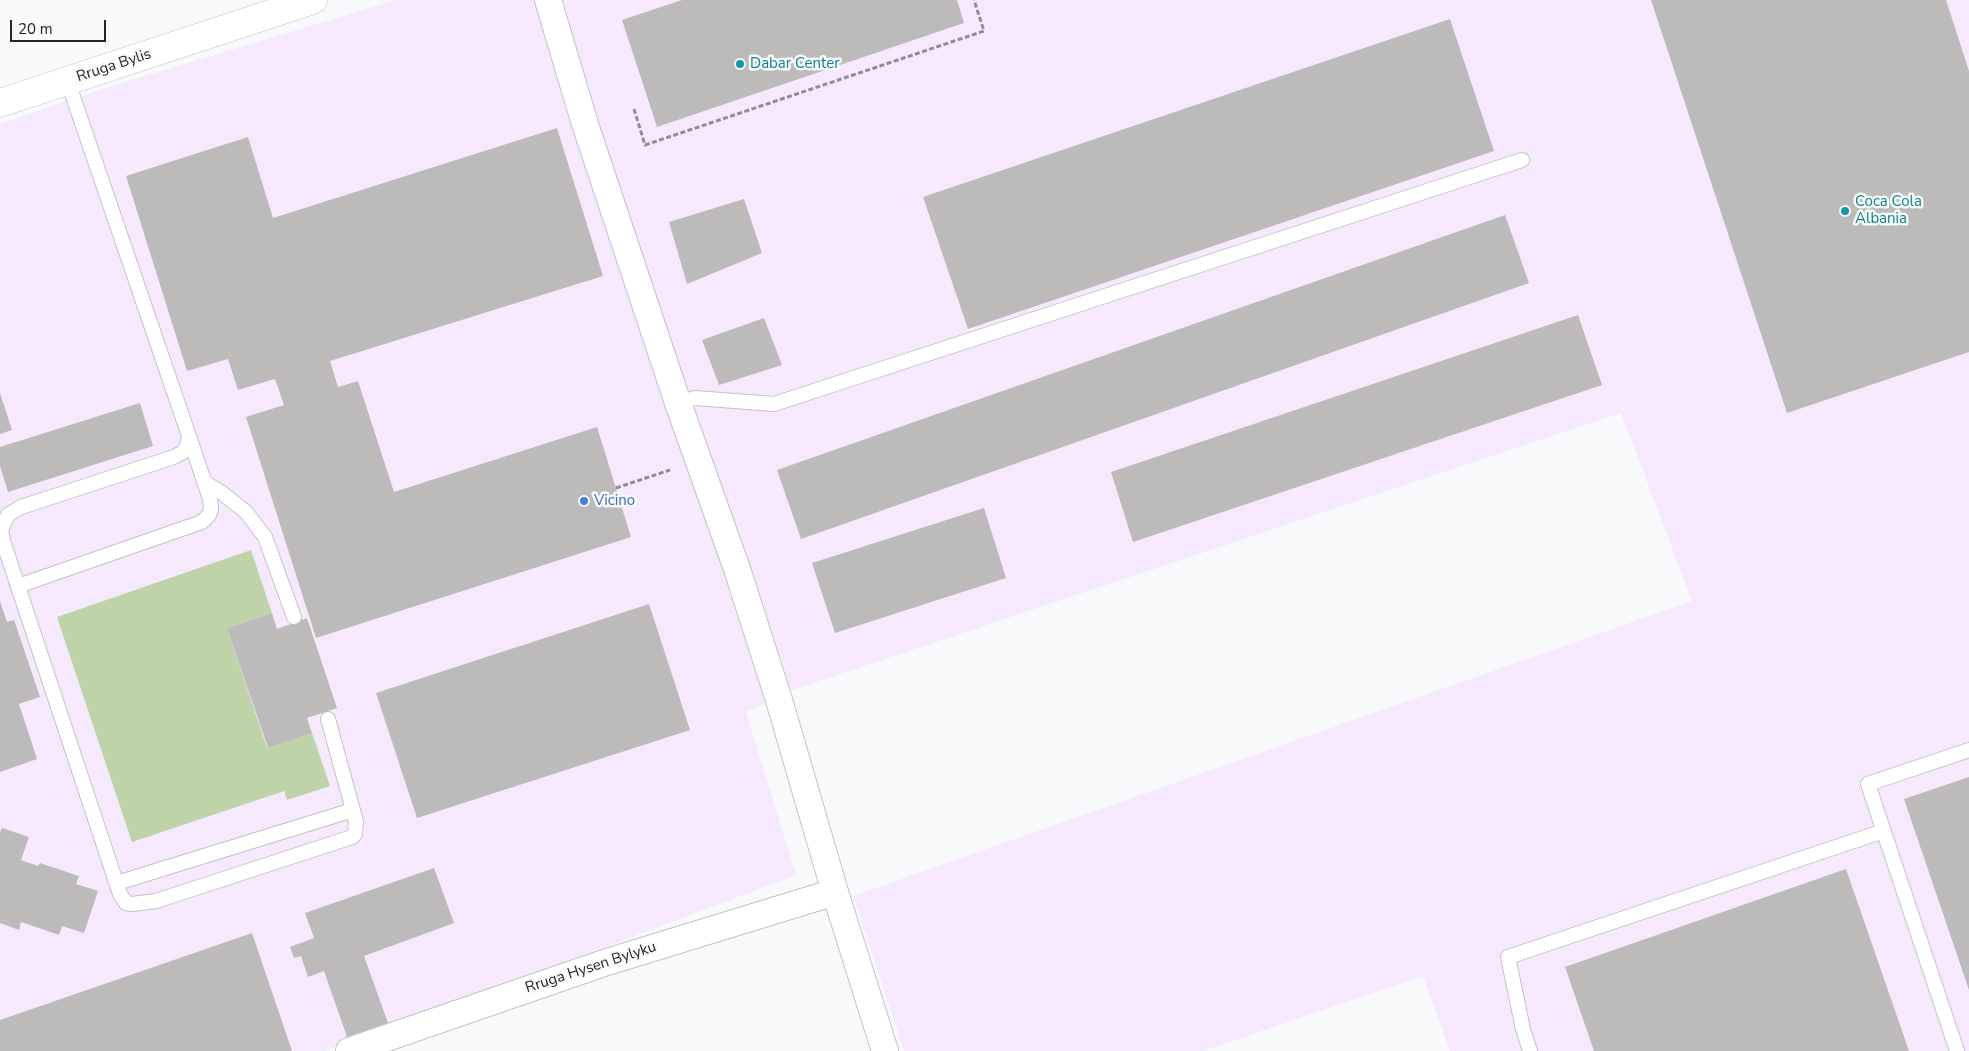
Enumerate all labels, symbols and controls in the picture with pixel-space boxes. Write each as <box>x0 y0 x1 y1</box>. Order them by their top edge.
scale bar <box>12 10 109 42</box>
text: 20 m <box>18 19 53 39</box>
street label: Rruga Bylis <box>74 45 154 87</box>
place label: Dabar Center <box>750 55 840 73</box>
marker: Dabar Center <box>734 58 746 70</box>
place label: Coca Cola Albania <box>1855 193 1922 228</box>
marker: Coca Cola Albania <box>1839 205 1851 217</box>
place label: Vicino <box>594 492 635 510</box>
marker: Vicino <box>578 495 590 507</box>
street label: Rruga Hysen Bylyku <box>523 938 659 998</box>

